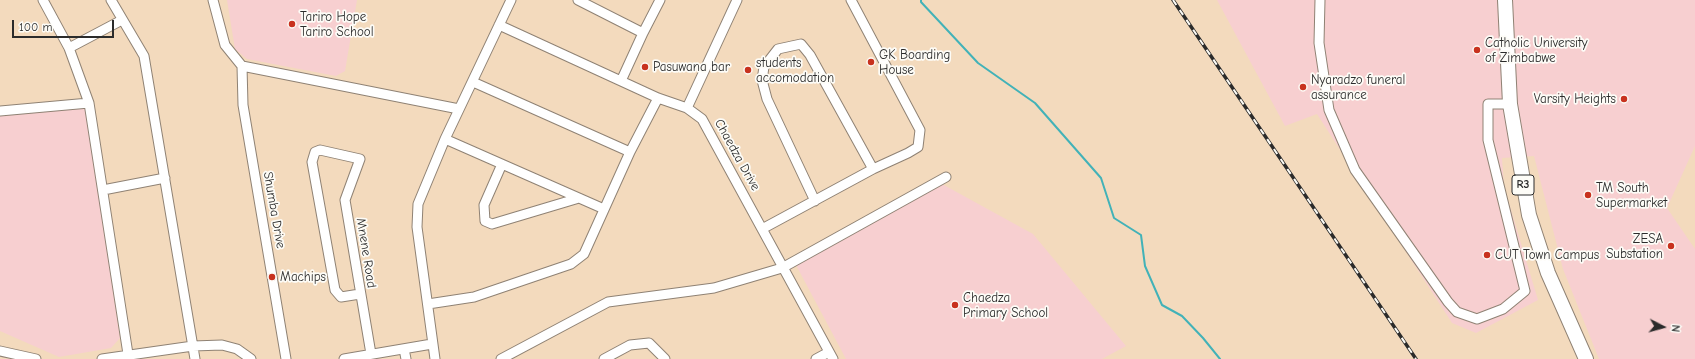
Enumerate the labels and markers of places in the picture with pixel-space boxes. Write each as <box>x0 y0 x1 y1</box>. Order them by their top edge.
place label: Tariro Hope Tariro School <box>300 9 374 40</box>
marker: Tariro Hope Tariro School <box>287 19 297 29</box>
place label: Catholic University of Zimbabwe <box>1485 35 1588 66</box>
marker: Catholic University of Zimbabwe <box>1472 45 1482 55</box>
place label: GK Boarding House <box>879 47 950 78</box>
place label: students accomodation <box>756 55 834 86</box>
marker: GK Boarding House <box>866 57 876 67</box>
place label: Pasuwana bar <box>653 59 730 75</box>
marker: Pasuwana bar <box>640 62 650 72</box>
marker: students accomodation <box>743 65 753 75</box>
place label: Nyaradzo funeral assurance <box>1311 72 1405 103</box>
marker: Nyaradzo funeral assurance <box>1298 82 1308 92</box>
place label: Varsity Heights <box>1534 91 1616 107</box>
marker: Varsity Heights <box>1619 94 1629 104</box>
place label: TM South Supermarket <box>1596 180 1667 211</box>
marker: TM South Supermarket <box>1583 190 1593 200</box>
place label: ZESA Substation <box>1606 231 1663 262</box>
marker: ZESA Substation <box>1666 241 1676 251</box>
place label: CUT Town Campus <box>1495 247 1599 263</box>
marker: CUT Town Campus <box>1482 250 1492 260</box>
place label: Machips <box>280 269 326 285</box>
marker: Machips <box>267 272 277 282</box>
place label: Chaedza Primary School <box>963 290 1048 321</box>
marker: Chaedza Primary School <box>950 300 960 310</box>

